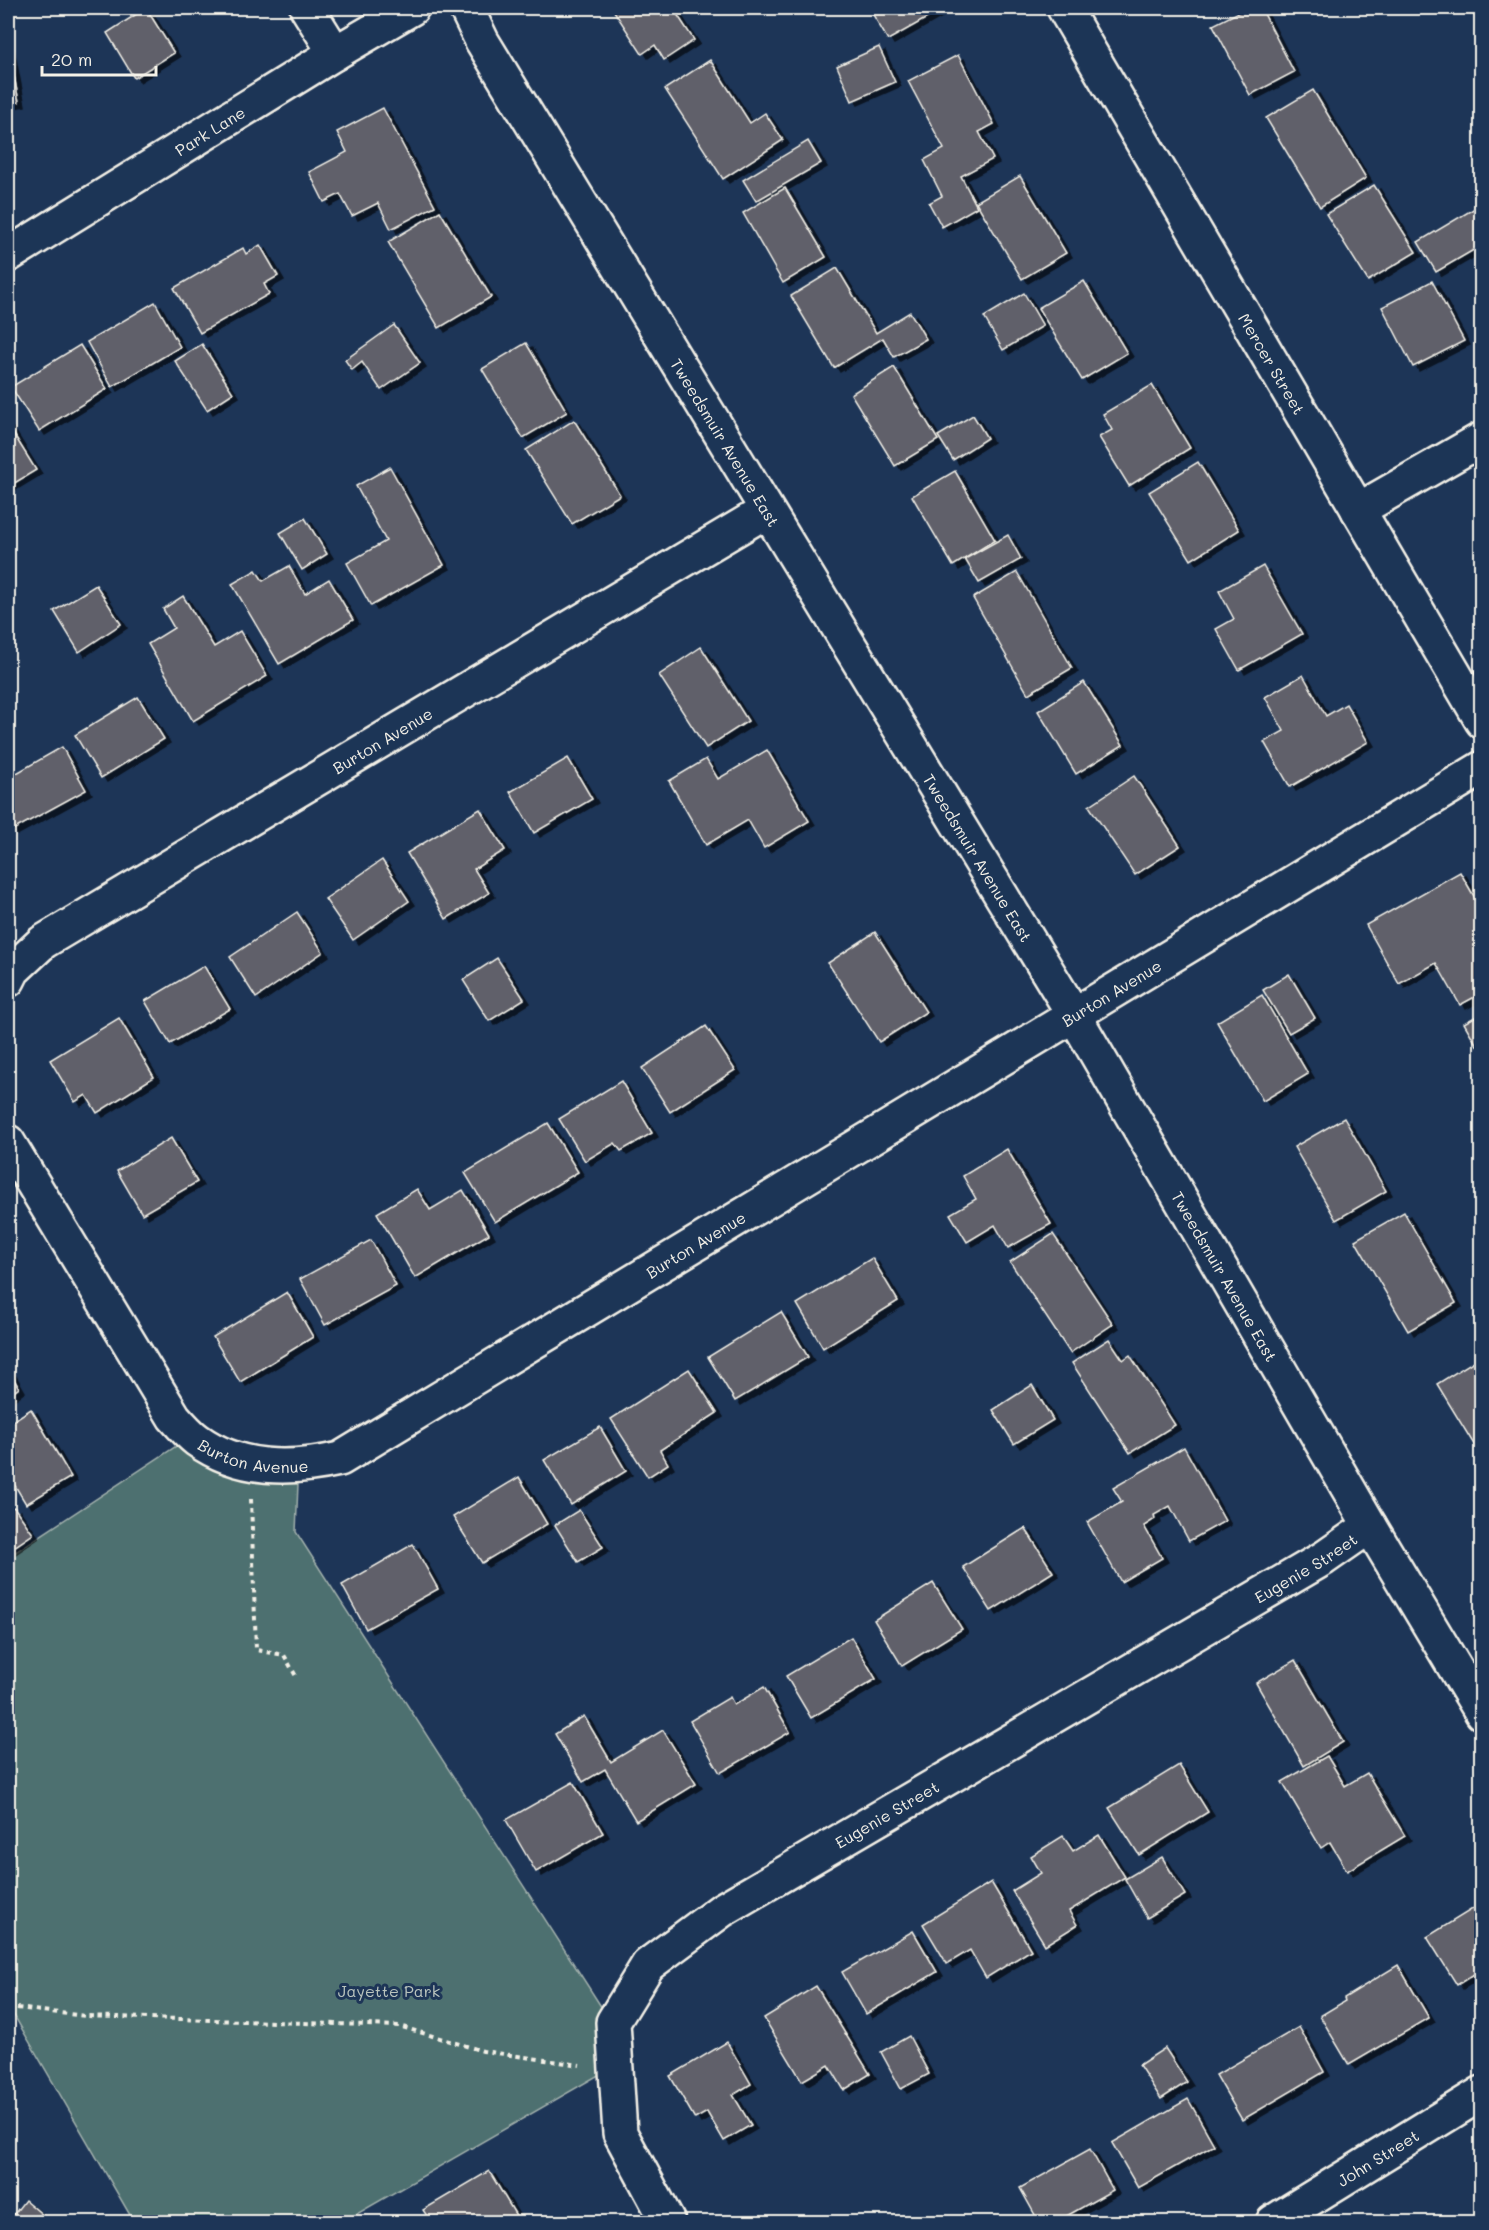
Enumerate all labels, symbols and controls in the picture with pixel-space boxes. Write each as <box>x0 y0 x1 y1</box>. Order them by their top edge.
scale bar <box>42 39 156 77</box>
text: 20 m <box>51 47 92 71</box>
street label: Park Lane <box>171 101 249 160</box>
street label: Mercer Street <box>1234 309 1310 418</box>
street label: Tweedsmuir Avenue East <box>667 354 785 530</box>
street label: Burton Avenue <box>328 702 436 778</box>
street label: Tweedsmuir Avenue East <box>919 769 1037 945</box>
street label: Burton Avenue <box>1058 954 1165 1031</box>
street label: Tweedsmuir Avenue East <box>1168 1187 1283 1365</box>
street label: Burton Avenue <box>642 1206 749 1282</box>
street label: Burton Avenue <box>195 1433 309 1477</box>
street label: Eugenie Street <box>1250 1528 1361 1607</box>
street label: Eugenie Street <box>831 1775 942 1852</box>
park label: Jayette Park <box>338 1980 440 2001</box>
street label: John Street <box>1333 2124 1422 2191</box>

